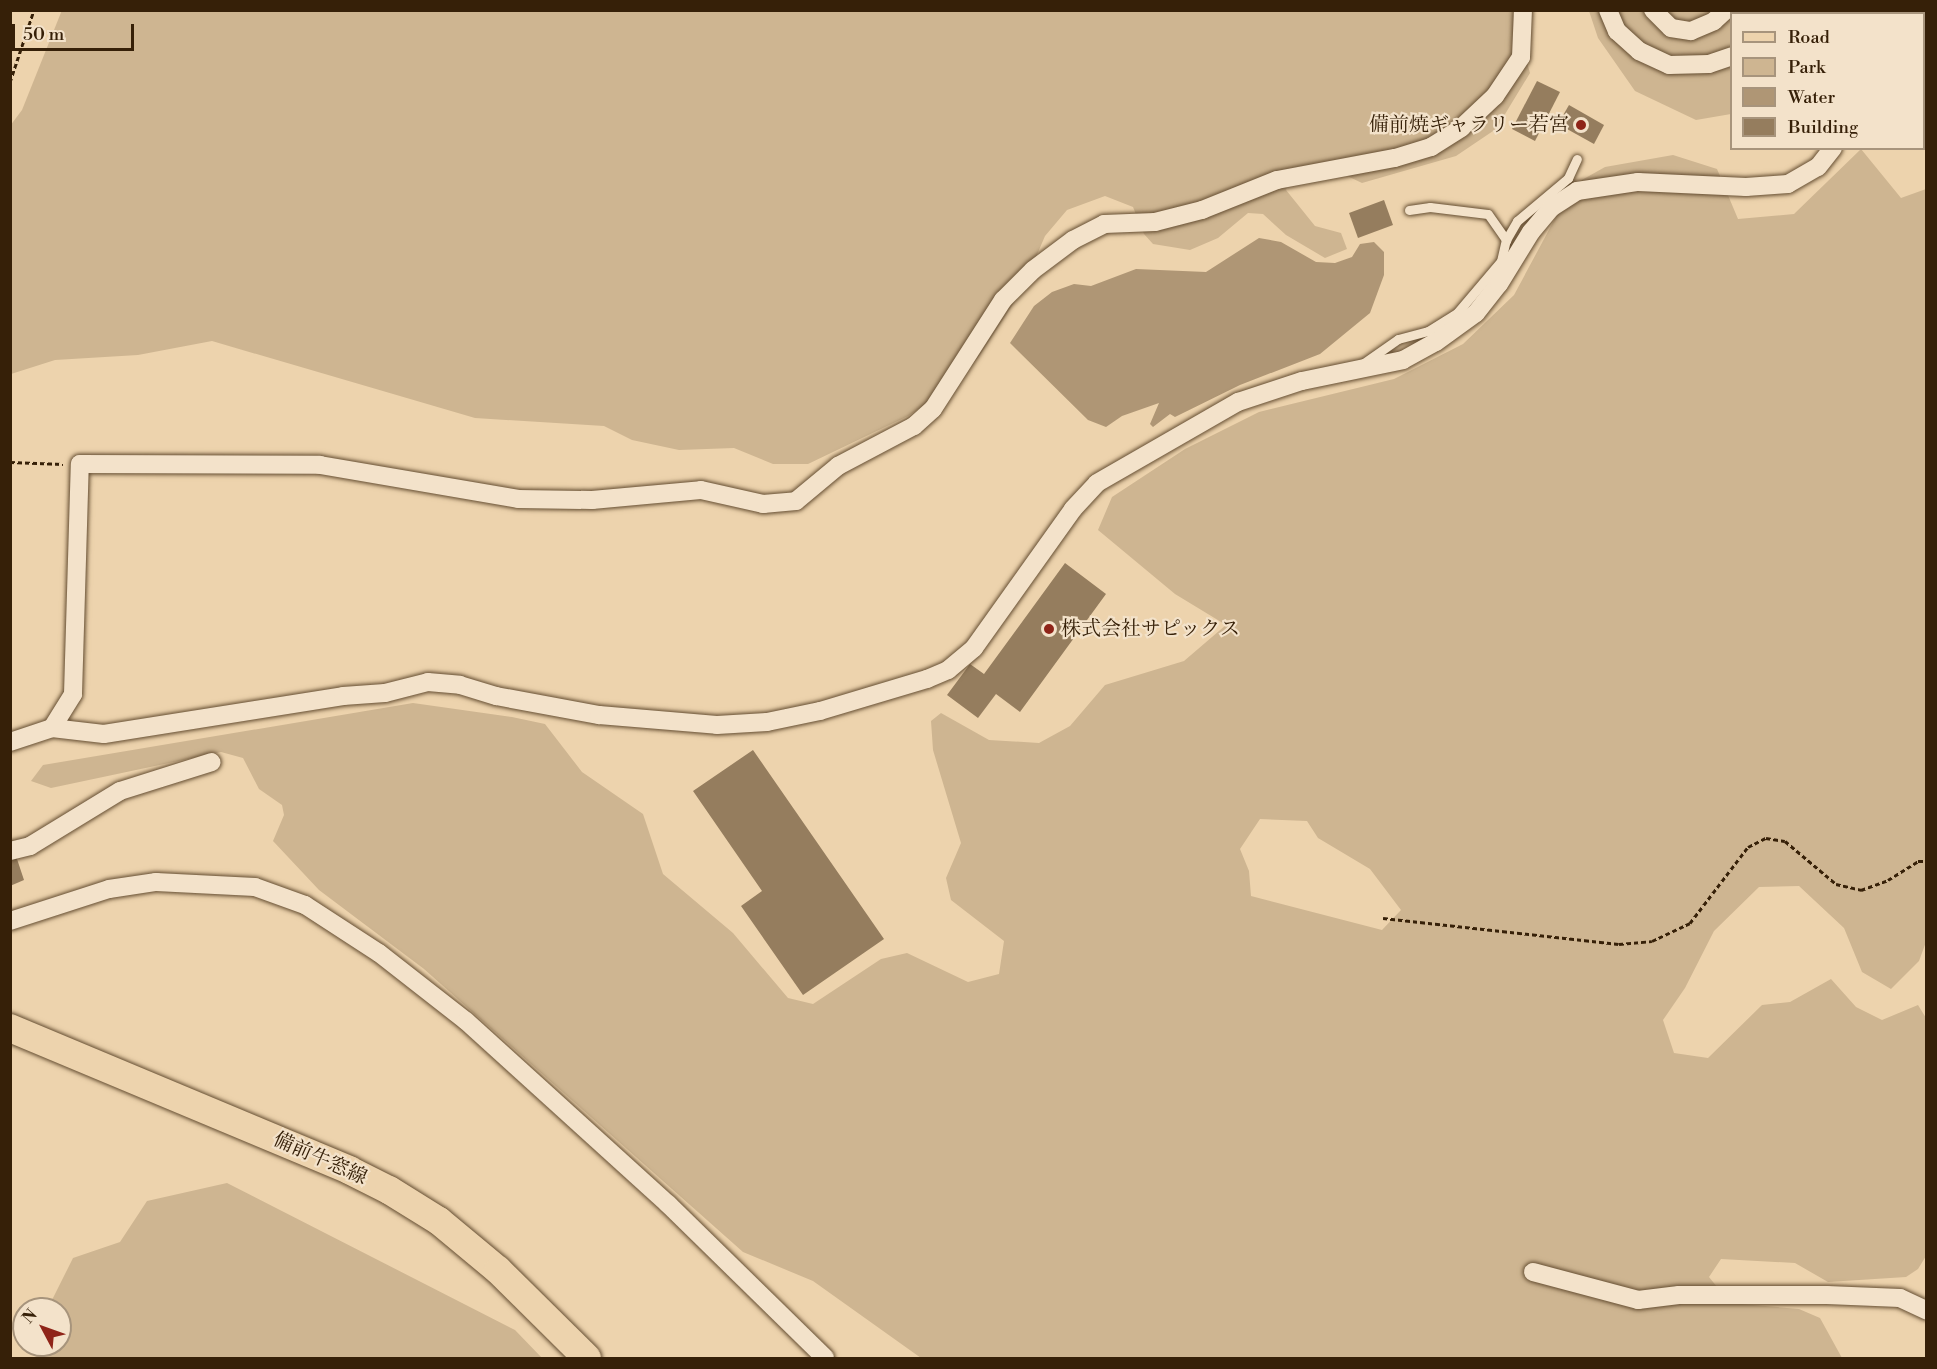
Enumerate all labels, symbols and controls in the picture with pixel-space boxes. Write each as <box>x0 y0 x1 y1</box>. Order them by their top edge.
scale bar <box>15 12 136 50</box>
legend <box>1730 12 1925 150</box>
text: 50 m <box>23 23 64 46</box>
text: Road <box>1788 26 1830 49</box>
text: Park <box>1788 56 1825 79</box>
text: Water <box>1788 86 1835 109</box>
place label: 備前焼ギャラリー若宮 <box>1369 113 1569 137</box>
text: Building <box>1788 116 1858 139</box>
marker: 備前焼ギャラリー若宮 <box>1574 118 1588 132</box>
place label: 株式会社サピックス <box>1061 617 1241 641</box>
marker: 株式会社サピックス <box>1042 622 1056 636</box>
street label: 備前牛窓線 <box>269 1128 371 1190</box>
north arrow <box>12 1297 72 1357</box>
text: N <box>18 1305 42 1328</box>

